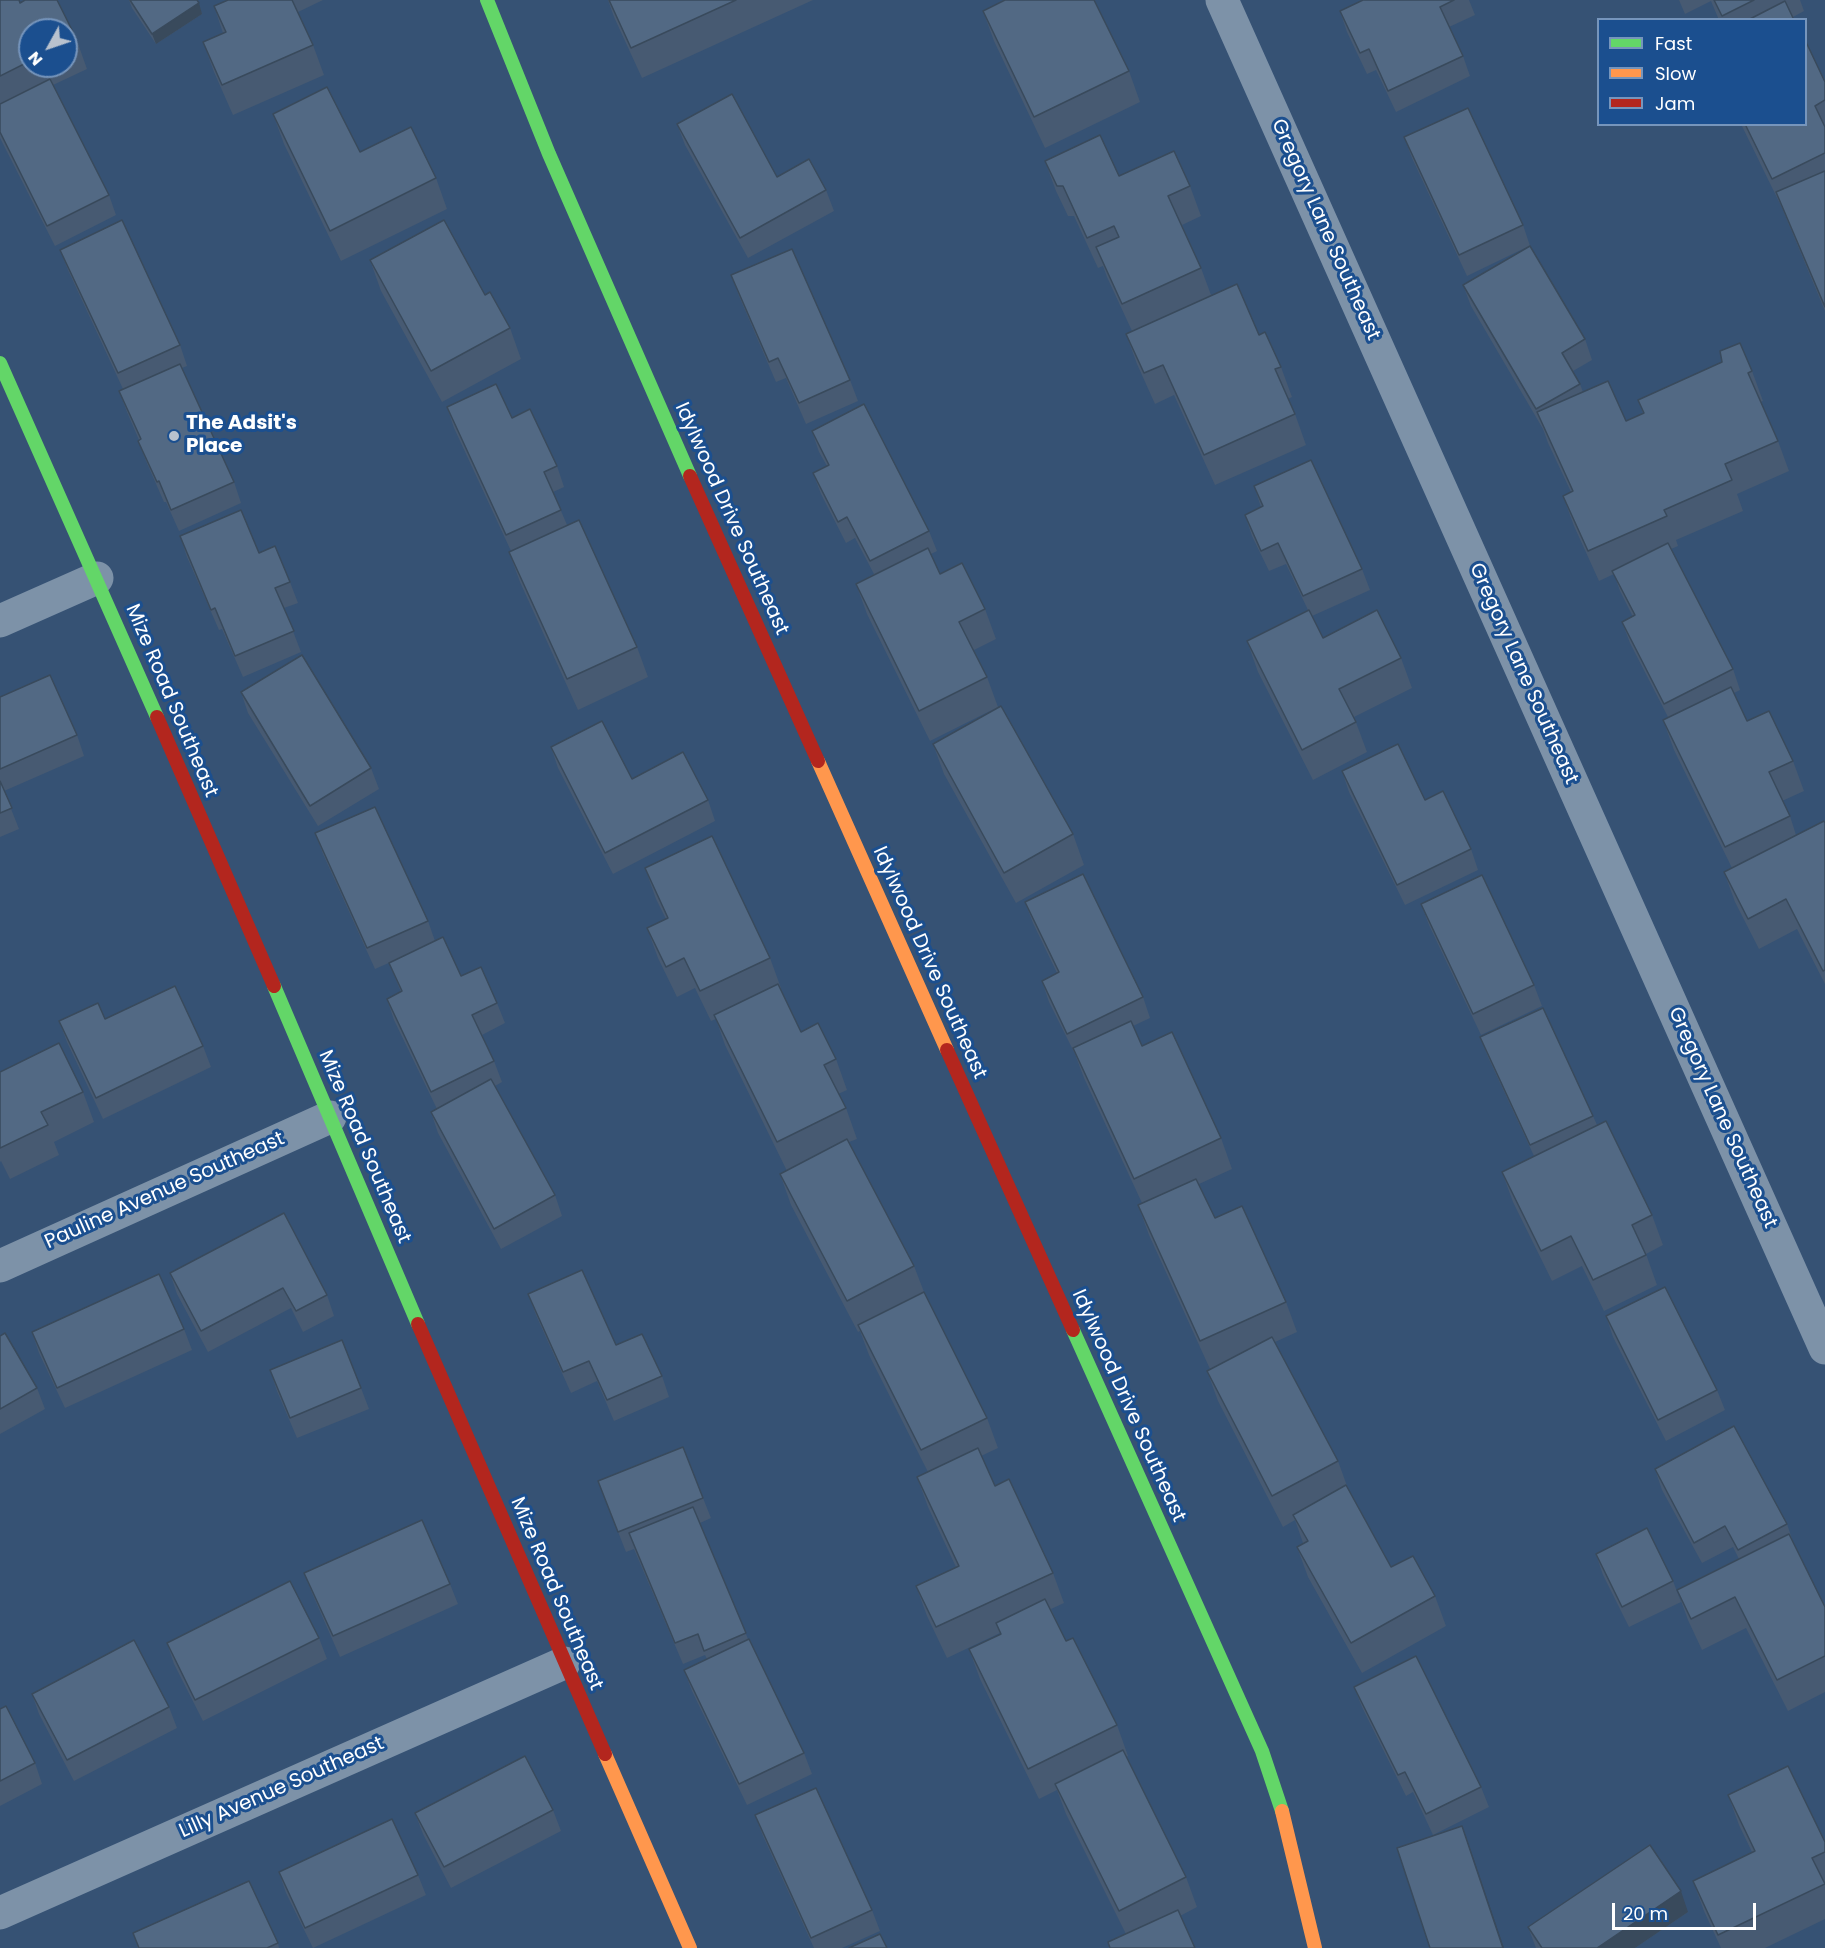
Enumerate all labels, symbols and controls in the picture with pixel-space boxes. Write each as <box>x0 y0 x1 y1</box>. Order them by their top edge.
north arrow <box>18 18 78 78</box>
legend <box>1597 18 1807 126</box>
text: Fast <box>1655 31 1692 56</box>
text: N <box>23 47 48 71</box>
text: Slow <box>1655 61 1696 86</box>
text: Jam <box>1655 91 1695 116</box>
street label: Gregory Lane Southeast <box>1265 116 1385 344</box>
street label: Idylwood Drive Southeast <box>669 399 793 639</box>
place label: The Adsit's Place <box>186 412 297 459</box>
marker: The Adsit's Place <box>167 429 181 443</box>
street label: Gregory Lane Southeast <box>1463 560 1583 788</box>
street label: Mize Road Southeast <box>119 601 223 801</box>
street label: Idylwood Drive Southeast <box>867 843 991 1083</box>
street label: Gregory Lane Southeast <box>1662 1004 1782 1232</box>
street label: Mize Road Southeast <box>312 1047 416 1247</box>
street label: Pauline Avenue Southeast <box>41 1127 289 1255</box>
street label: Idylwood Drive Southeast <box>1066 1286 1190 1526</box>
street label: Mize Road Southeast <box>504 1494 608 1694</box>
street label: Lilly Avenue Southeast <box>176 1732 388 1844</box>
scale bar <box>1615 1891 1759 1929</box>
text: 20 m <box>1623 1901 1668 1926</box>

